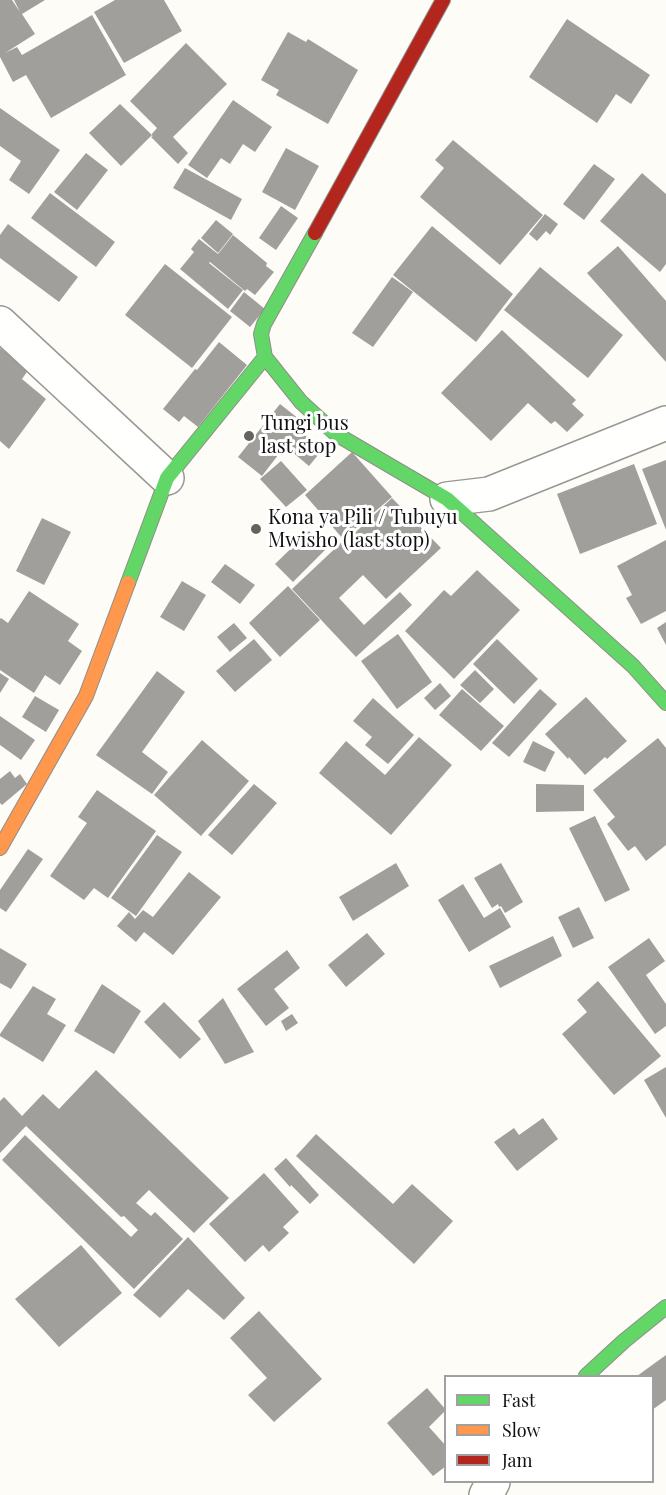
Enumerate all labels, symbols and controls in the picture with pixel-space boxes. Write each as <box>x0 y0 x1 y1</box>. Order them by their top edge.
place label: Tungi bus last stop <box>261 412 349 459</box>
marker: Tungi bus last stop <box>242 429 256 443</box>
place label: Kona ya Pili / Tubuyu Mwisho (last stop) <box>268 506 458 553</box>
marker: Kona ya Pili / Tubuyu Mwisho (last stop) <box>249 522 263 536</box>
legend <box>444 1375 654 1483</box>
text: Fast <box>502 1388 535 1412</box>
text: Slow <box>502 1418 540 1442</box>
text: Jam <box>502 1448 532 1472</box>

